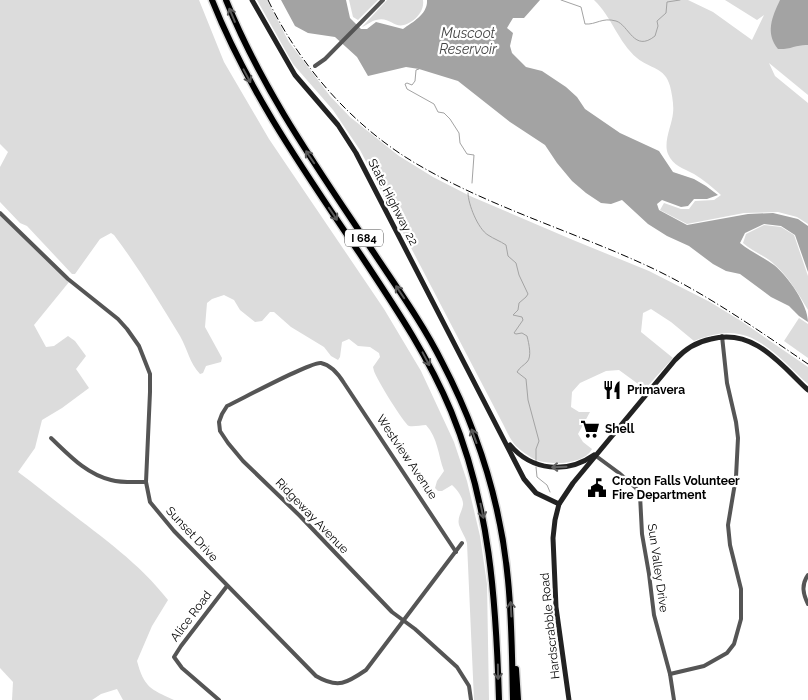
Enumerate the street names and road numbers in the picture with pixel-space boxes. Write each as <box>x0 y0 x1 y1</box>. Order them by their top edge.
street label: State Highway 22 <box>365 156 421 248</box>
road number: I 684 <box>345 230 383 247</box>
street label: Westview Avenue <box>374 412 440 502</box>
street label: Ridgeway Avenue <box>273 476 351 556</box>
street label: Sunset Drive <box>163 504 221 564</box>
street label: Sun Valley Drive <box>645 523 671 613</box>
street label: Hardscrabble Road <box>537 572 563 680</box>
street label: Alice Road <box>168 588 214 644</box>

